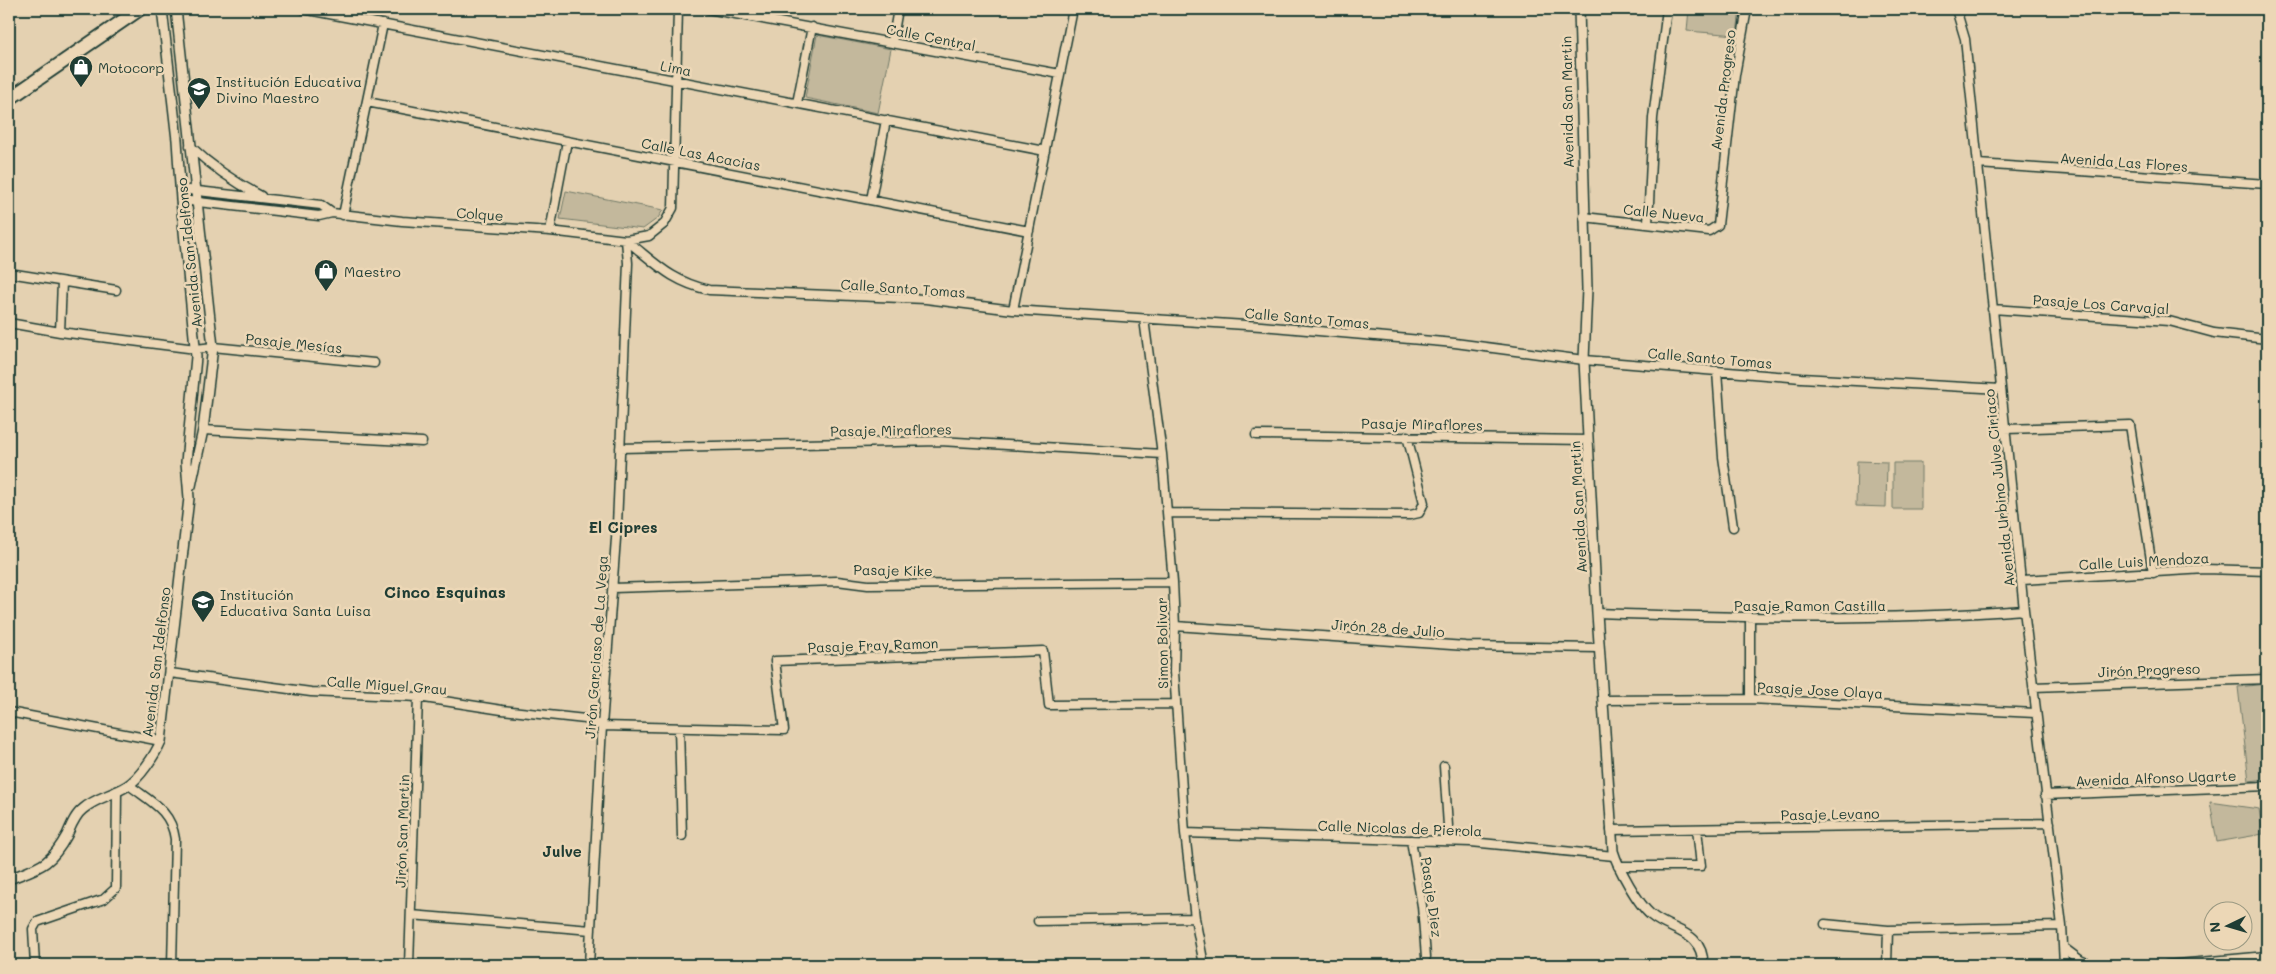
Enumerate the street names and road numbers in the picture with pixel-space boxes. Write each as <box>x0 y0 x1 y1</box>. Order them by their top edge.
street label: Calle Central <box>885 19 977 55</box>
street label: Avenida Progreso <box>1706 29 1740 151</box>
street label: Avenida San Martin <box>1556 36 1578 168</box>
street label: Lima <box>659 56 693 80</box>
street label: Calle Las Acacias <box>640 133 762 175</box>
street label: Avenida Las Flores <box>2059 148 2189 176</box>
street label: Avenida San Idelfonso <box>172 177 206 329</box>
street label: Calle Nueva <box>1622 199 1706 227</box>
street label: Colque <box>456 203 504 225</box>
street label: Calle Santo Tomas <box>840 274 966 302</box>
street label: Pasaje Los Carvajal <box>2032 290 2170 318</box>
street label: Calle Santo Tomas <box>1244 303 1370 333</box>
street label: Pasaje Mesías <box>245 328 343 358</box>
street label: Calle Santo Tomas <box>1647 343 1773 373</box>
street label: Avenida Urbino Julve Ciriaco <box>1979 388 2019 588</box>
street label: Pasaje Miraflores <box>1361 413 1483 435</box>
street label: Pasaje Miraflores <box>830 419 952 441</box>
street label: Avenida San Martin <box>1565 440 1591 574</box>
street label: Calle Luis Mendoza <box>2078 548 2210 574</box>
street label: Jirón Garciaso de La Vega <box>580 555 612 739</box>
street label: Pasaje Kike <box>853 560 933 580</box>
street label: Avenida San Idelfonso <box>137 586 175 738</box>
street label: Pasaje Ramon Castilla <box>1734 596 1886 615</box>
street label: Simon Bolivar <box>1152 597 1172 689</box>
street label: Jirón 28 de Julio <box>1331 615 1445 641</box>
street label: Pasaje Fray Ramon <box>807 633 939 657</box>
street label: Jirón Progreso <box>2098 659 2200 681</box>
street label: Calle Miguel Grau <box>326 671 448 699</box>
street label: Pasaje Jose Olaya <box>1757 677 1883 703</box>
street label: Avenida Alfonso Ugarte <box>2075 766 2237 790</box>
street label: Jirón San Martin <box>391 774 413 888</box>
street label: Pasaje Levano <box>1780 804 1880 824</box>
street label: Calle Nicolas de Pierola <box>1317 816 1483 840</box>
street label: Pasaje Diez <box>1417 856 1447 939</box>

